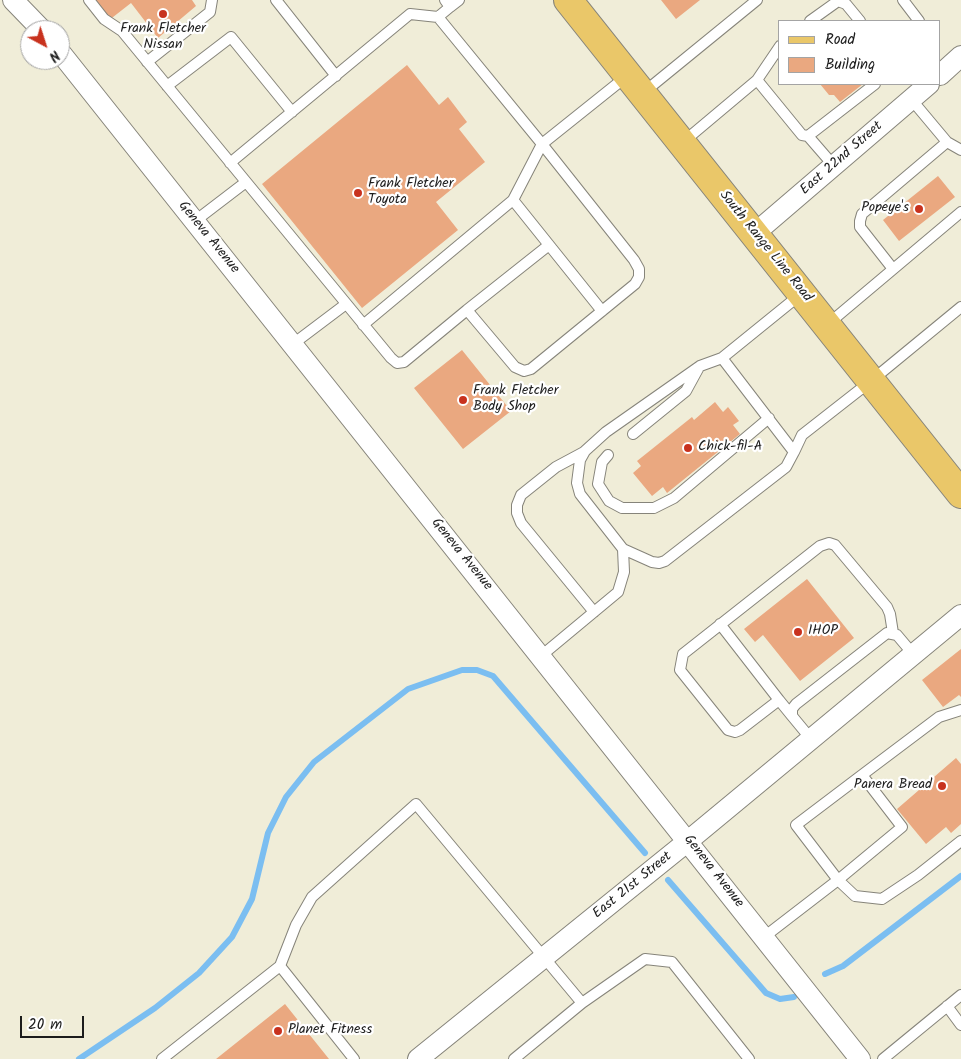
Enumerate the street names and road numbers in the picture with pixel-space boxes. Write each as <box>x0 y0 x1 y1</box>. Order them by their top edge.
street label: East 22nd Street <box>797 119 887 199</box>
street label: South Range Line Road <box>715 188 815 306</box>
street label: Geneva Avenue <box>174 199 242 277</box>
street label: Geneva Avenue <box>427 516 495 594</box>
street label: Geneva Avenue <box>679 832 747 912</box>
street label: East 21st Street <box>590 849 676 923</box>

